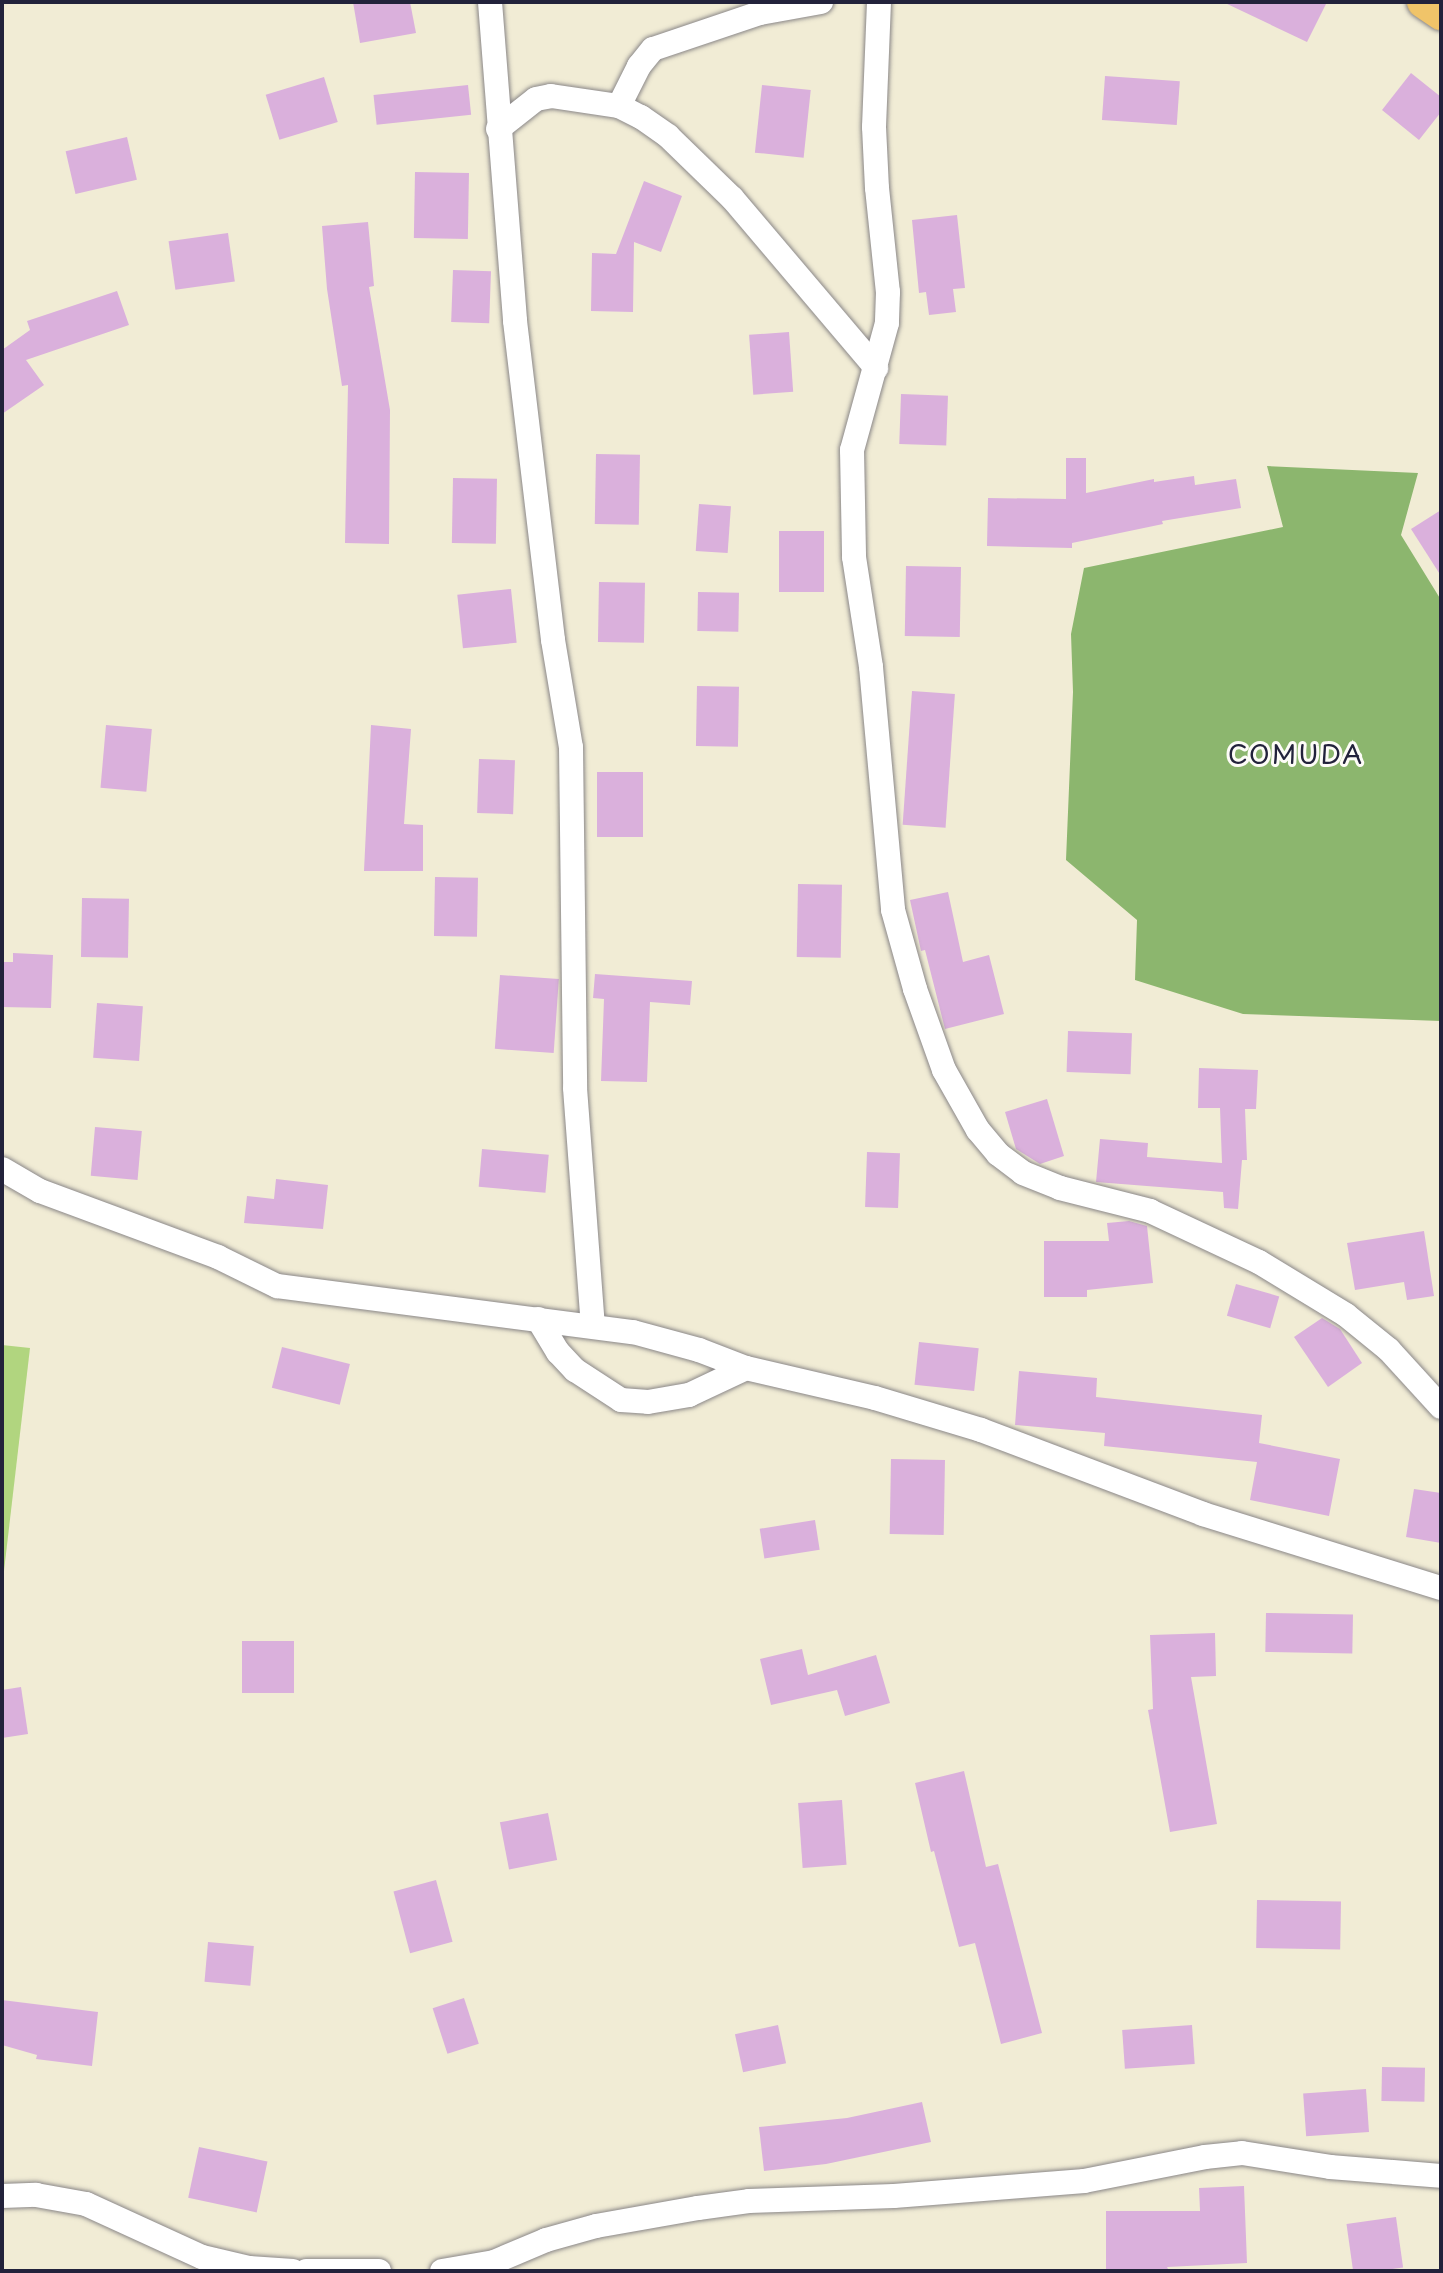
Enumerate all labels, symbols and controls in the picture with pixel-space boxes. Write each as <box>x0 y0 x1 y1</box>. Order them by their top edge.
district label: COMUDA <box>1230 738 1362 770</box>

